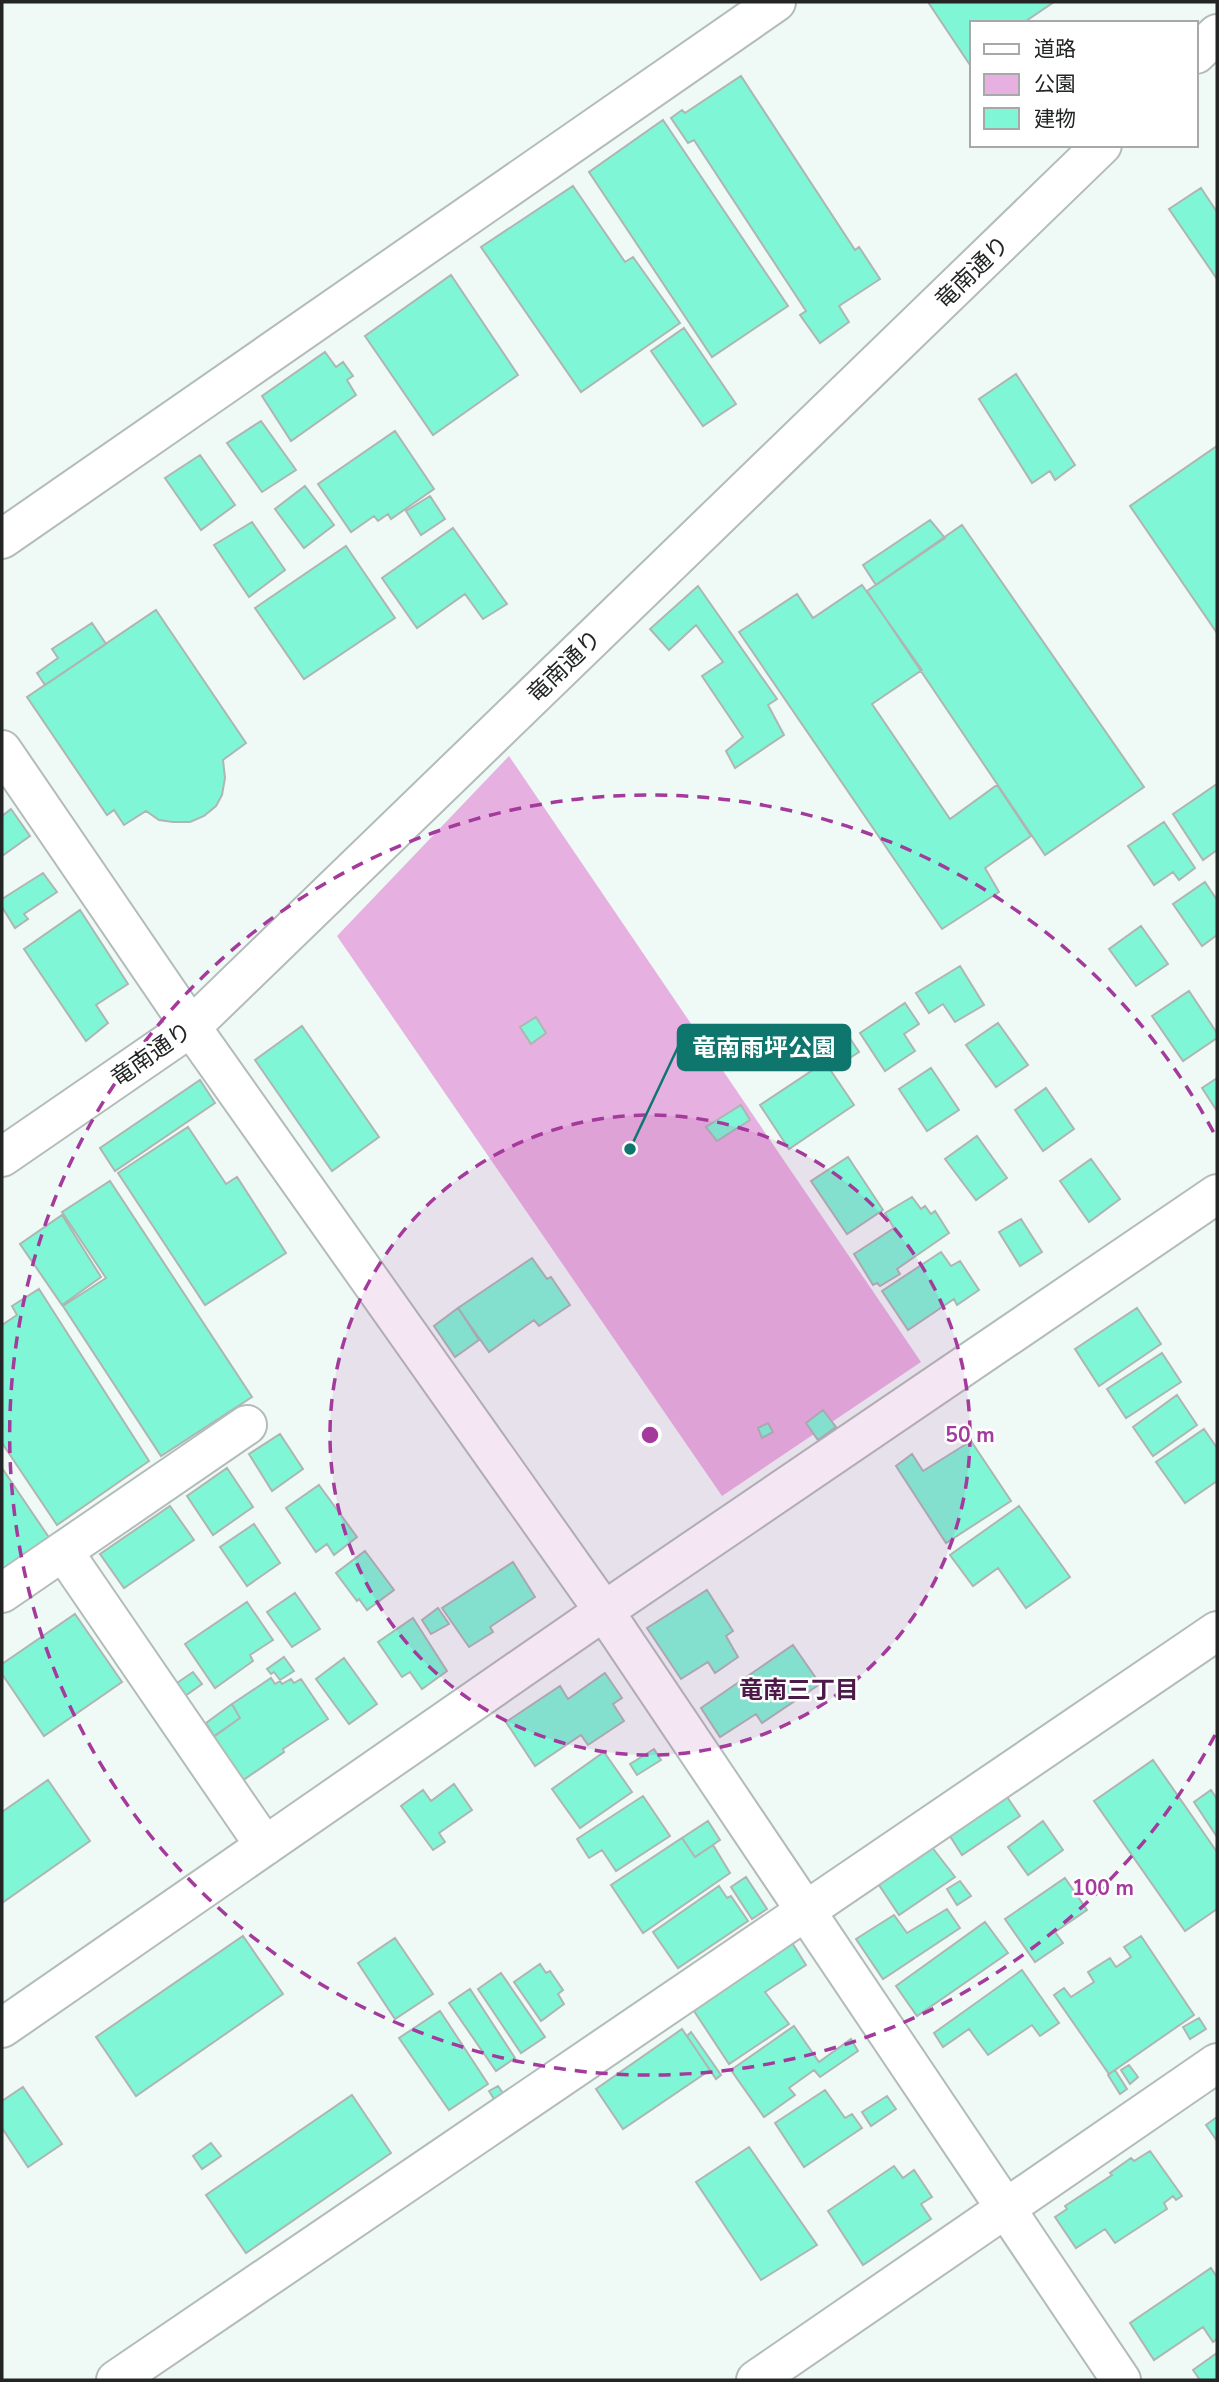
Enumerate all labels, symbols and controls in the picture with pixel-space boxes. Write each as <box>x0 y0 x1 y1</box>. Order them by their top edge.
legend <box>970 21 1198 147</box>
text: 道路 <box>1034 35 1076 63</box>
text: 公園 <box>1034 70 1076 98</box>
text: 建物 <box>1034 105 1076 133</box>
street label: 竜南通り <box>928 229 1016 315</box>
street label: 竜南通り <box>520 623 608 709</box>
street label: 竜南通り <box>105 1015 198 1093</box>
callout: 竜南雨坪公園 <box>678 1025 850 1070</box>
text: 竜南雨坪公園 <box>692 1032 836 1064</box>
text: 50 m <box>945 1421 995 1449</box>
centre of rings <box>638 1423 662 1447</box>
district label: 竜南三丁目 <box>739 1674 859 1706</box>
text: 100 m <box>1072 1874 1134 1902</box>

